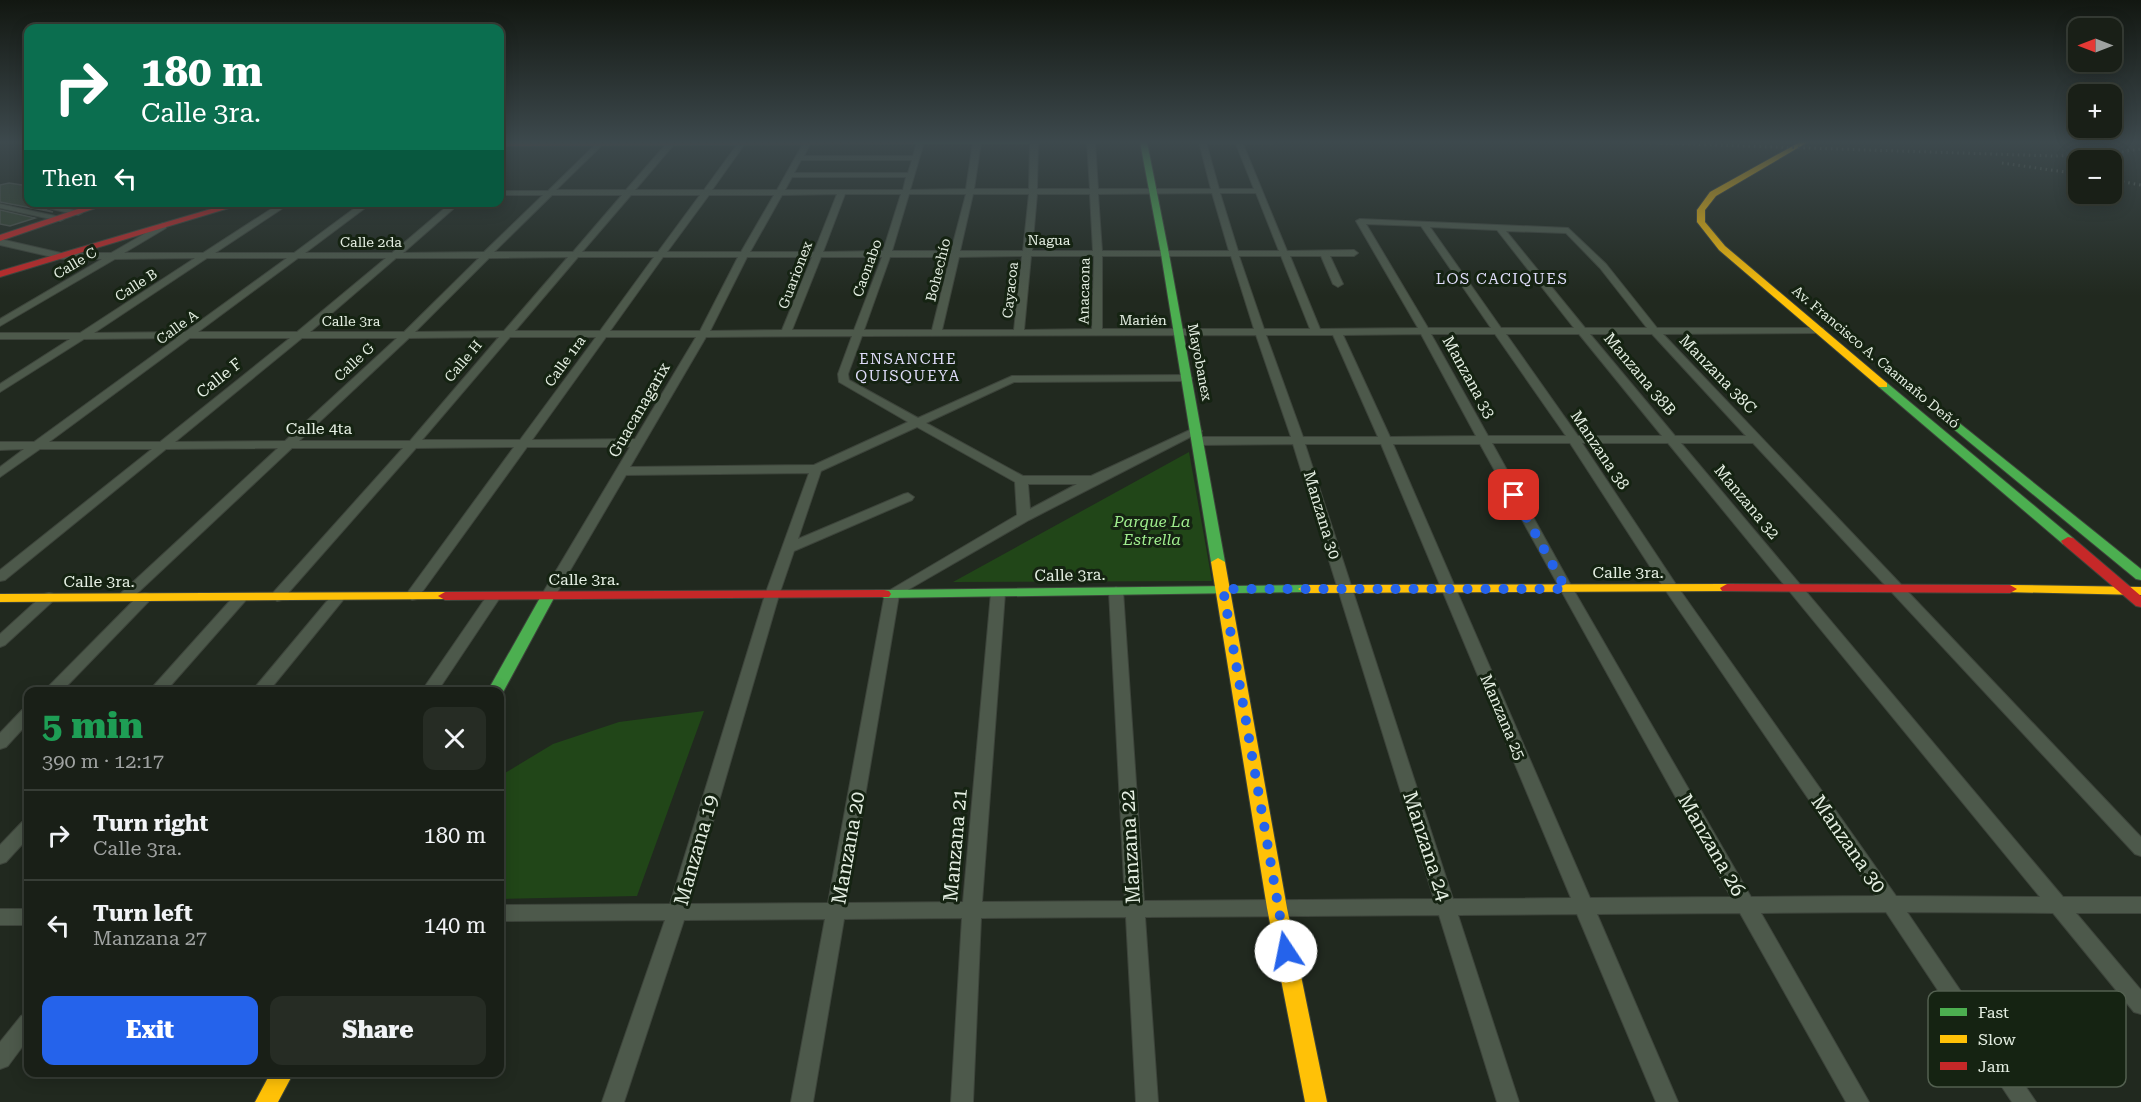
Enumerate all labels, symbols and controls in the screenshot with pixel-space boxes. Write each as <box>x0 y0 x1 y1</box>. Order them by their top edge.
north arrow <box>2068 18 2122 72</box>
map controls <box>2068 18 2122 204</box>
text: 180 m <box>141 47 263 96</box>
icon: right <box>42 48 120 126</box>
button: + <box>2068 84 2122 138</box>
text: Calle 3ra. <box>141 97 261 129</box>
button: − <box>2068 150 2122 204</box>
icon: left <box>109 162 142 195</box>
text: Then <box>42 166 97 191</box>
street label: Nagua <box>1028 232 1071 248</box>
street label: Calle 2da <box>340 234 402 250</box>
street label: Caonabo <box>849 237 885 299</box>
street label: Bohechío <box>922 237 954 303</box>
street label: Guarionex <box>775 239 815 311</box>
street label: Calle C <box>51 244 99 282</box>
street label: Anacaona <box>1075 257 1093 325</box>
street label: Cayacoa <box>999 261 1021 319</box>
street label: Calle B <box>112 266 160 304</box>
district label: LOS CACIQUES <box>1436 270 1568 288</box>
street label: Av. Francisco A. Caamaño Deñó <box>1789 282 1963 432</box>
street label: Calle A <box>153 307 201 347</box>
street label: Marién <box>1119 312 1167 328</box>
street label: Calle 3ra <box>322 313 381 329</box>
street label: Mayobanex <box>1185 322 1215 402</box>
street label: Manzana 38B <box>1600 329 1680 419</box>
street label: Manzana 38C <box>1675 330 1761 418</box>
street label: Calle 1ra <box>541 332 589 389</box>
street label: Manzana 33 <box>1439 332 1499 422</box>
street label: Calle H <box>441 337 485 385</box>
street label: Calle G <box>331 340 377 384</box>
district label: ENSANCHE QUISQUEYA <box>855 350 961 385</box>
street label: Calle F <box>193 354 245 402</box>
street label: Guacanagarix <box>604 358 674 461</box>
street label: Manzana 38 <box>1567 407 1633 493</box>
street label: Calle 4ta <box>286 419 353 438</box>
street label: Manzana 32 <box>1710 461 1784 543</box>
street label: Manzana 30 <box>1300 469 1344 561</box>
pin <box>1488 469 1539 520</box>
icon: arrive <box>1497 478 1530 511</box>
park label: Parque La Estrella <box>1113 512 1191 549</box>
street label: Calle 3ra. <box>1592 563 1664 582</box>
street label: Calle 3ra. <box>1034 565 1106 585</box>
street label: Calle 3ra. <box>548 570 620 589</box>
street label: Calle 3ra. <box>63 572 135 591</box>
street label: Manzana 25 <box>1476 671 1530 763</box>
text: 5 min <box>42 705 143 747</box>
button: close <box>423 707 486 770</box>
text: 390 m · 12:17 <box>42 749 164 773</box>
street label: Manzana 21 <box>938 787 972 903</box>
street label: Manzana 24 <box>1398 788 1456 905</box>
street label: Manzana 22 <box>1115 789 1145 905</box>
street label: Manzana 20 <box>826 790 870 906</box>
street label: Manzana 26 <box>1673 790 1751 900</box>
street label: Manzana 30 <box>1806 790 1892 898</box>
street label: Manzana 19 <box>669 792 723 908</box>
text: Turn right <box>93 811 208 836</box>
icon: right <box>42 819 75 852</box>
text: 180 m <box>423 823 486 848</box>
text: Calle 3ra. <box>93 836 182 860</box>
text: Turn left <box>93 901 193 926</box>
icon: left <box>42 909 75 942</box>
text: 140 m <box>423 913 486 938</box>
position arrow <box>1254 919 1318 983</box>
text: Manzana 27 <box>93 926 207 950</box>
legend <box>1928 991 2126 1087</box>
button: Exit <box>42 996 258 1065</box>
button: Share <box>270 996 486 1065</box>
text: Fast <box>1978 1003 2009 1022</box>
text: Slow <box>1978 1030 2016 1049</box>
text: Jam <box>1978 1057 2010 1076</box>

